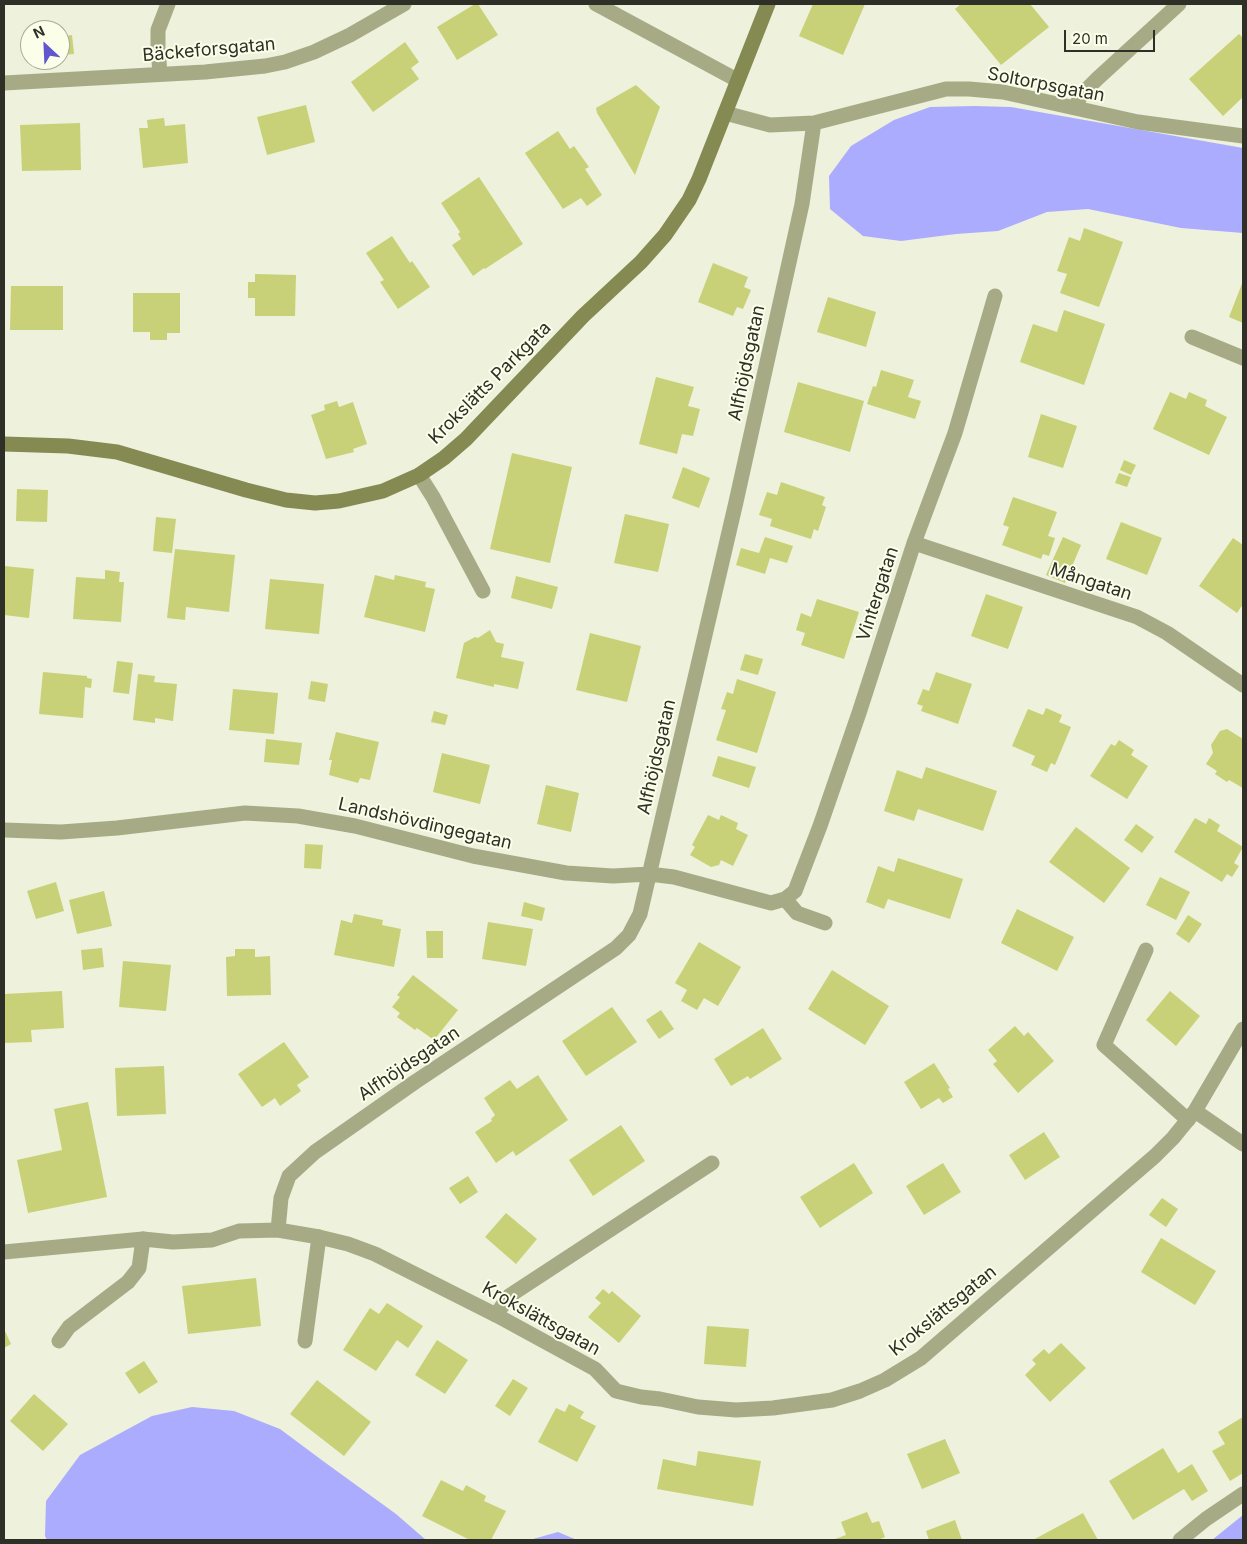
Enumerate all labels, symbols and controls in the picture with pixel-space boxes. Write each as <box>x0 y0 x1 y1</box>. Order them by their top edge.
north arrow <box>20 20 70 70</box>
scale bar <box>1067 20 1158 52</box>
text: N <box>30 22 47 42</box>
text: 20 m <box>1072 29 1108 48</box>
street label: Bäckeforsgatan <box>142 33 276 67</box>
street label: Soltorpsgatan <box>986 63 1106 107</box>
street label: Alfhöjdsgatan <box>724 303 770 423</box>
street label: Krokslätts Parkgata <box>424 317 556 449</box>
street label: Vintergatan <box>853 544 903 644</box>
street label: Mångatan <box>1047 559 1135 605</box>
street label: Alfhöjdsgatan <box>633 697 681 817</box>
street label: Landshövdingegatan <box>336 793 514 855</box>
street label: Alfhöjdsgatan <box>354 1022 464 1106</box>
street label: Krokslättsgatan <box>885 1261 1001 1361</box>
street label: Krokslättsgatan <box>478 1278 604 1360</box>

